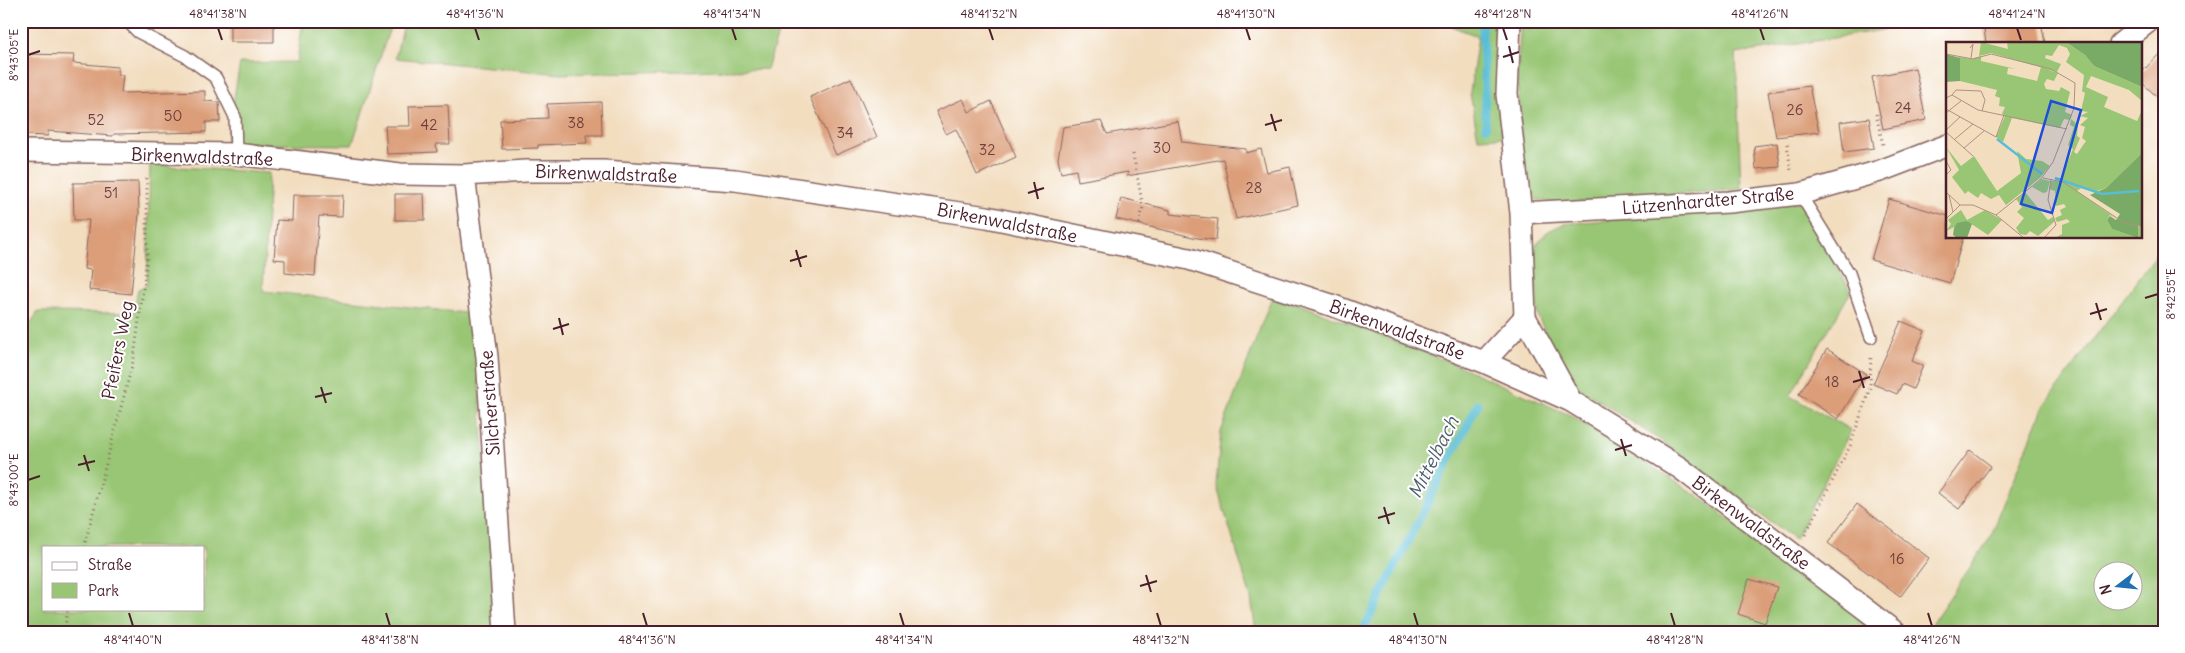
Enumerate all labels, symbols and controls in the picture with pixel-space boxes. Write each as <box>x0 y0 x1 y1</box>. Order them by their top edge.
text: 48°41'38"N <box>189 6 247 21</box>
text: 48°41'36"N <box>446 6 504 21</box>
text: 48°41'34"N <box>703 6 761 21</box>
text: 48°41'32"N <box>960 6 1018 21</box>
text: 48°41'30"N <box>1217 6 1275 21</box>
text: 48°41'28"N <box>1474 6 1532 21</box>
text: 48°41'26"N <box>1731 6 1789 21</box>
text: 48°41'24"N <box>1988 6 2046 21</box>
text: 8°43'05"E <box>6 29 21 81</box>
inset map <box>1946 42 2142 239</box>
house number: 24 <box>1895 98 1912 117</box>
house number: 26 <box>1787 100 1803 119</box>
house number: 50 <box>164 106 182 125</box>
house number: 52 <box>88 110 104 129</box>
house number: 38 <box>567 113 585 132</box>
house number: 42 <box>421 115 437 134</box>
house number: 34 <box>836 123 854 142</box>
house number: 30 <box>1153 138 1171 157</box>
house number: 32 <box>979 140 995 159</box>
street label: Birkenwaldstraße <box>130 143 274 170</box>
street label: Birkenwaldstraße <box>534 160 678 187</box>
house number: 28 <box>1246 178 1262 197</box>
street label: Lützenhardter Straße <box>1621 182 1795 219</box>
house number: 51 <box>104 183 118 202</box>
street label: Birkenwaldstraße <box>935 198 1079 247</box>
text: 8°42'55"E <box>2163 268 2178 320</box>
street label: Birkenwaldstraße <box>1326 294 1468 365</box>
street label: Pfeifers Weg <box>97 298 138 401</box>
street label: Silcherstraße <box>474 349 505 457</box>
house number: 18 <box>1825 372 1839 391</box>
water label: Mittelbach <box>1402 411 1464 502</box>
text: 8°43'00"E <box>6 453 21 507</box>
street label: Birkenwaldstraße <box>1688 471 1815 575</box>
legend <box>42 546 205 610</box>
house number: 16 <box>1890 549 1904 568</box>
text: Straße <box>88 555 132 574</box>
north arrow <box>2092 560 2142 610</box>
text: Park <box>88 581 119 600</box>
text: N <box>2096 582 2115 597</box>
text: 48°41'40"N <box>104 632 162 647</box>
text: 48°41'38"N <box>361 632 419 647</box>
text: 48°41'36"N <box>618 632 676 647</box>
text: 48°41'34"N <box>875 632 933 647</box>
text: 48°41'32"N <box>1132 632 1190 647</box>
text: 48°41'30"N <box>1389 632 1447 647</box>
text: 48°41'28"N <box>1646 632 1704 647</box>
text: 48°41'26"N <box>1903 632 1961 647</box>

